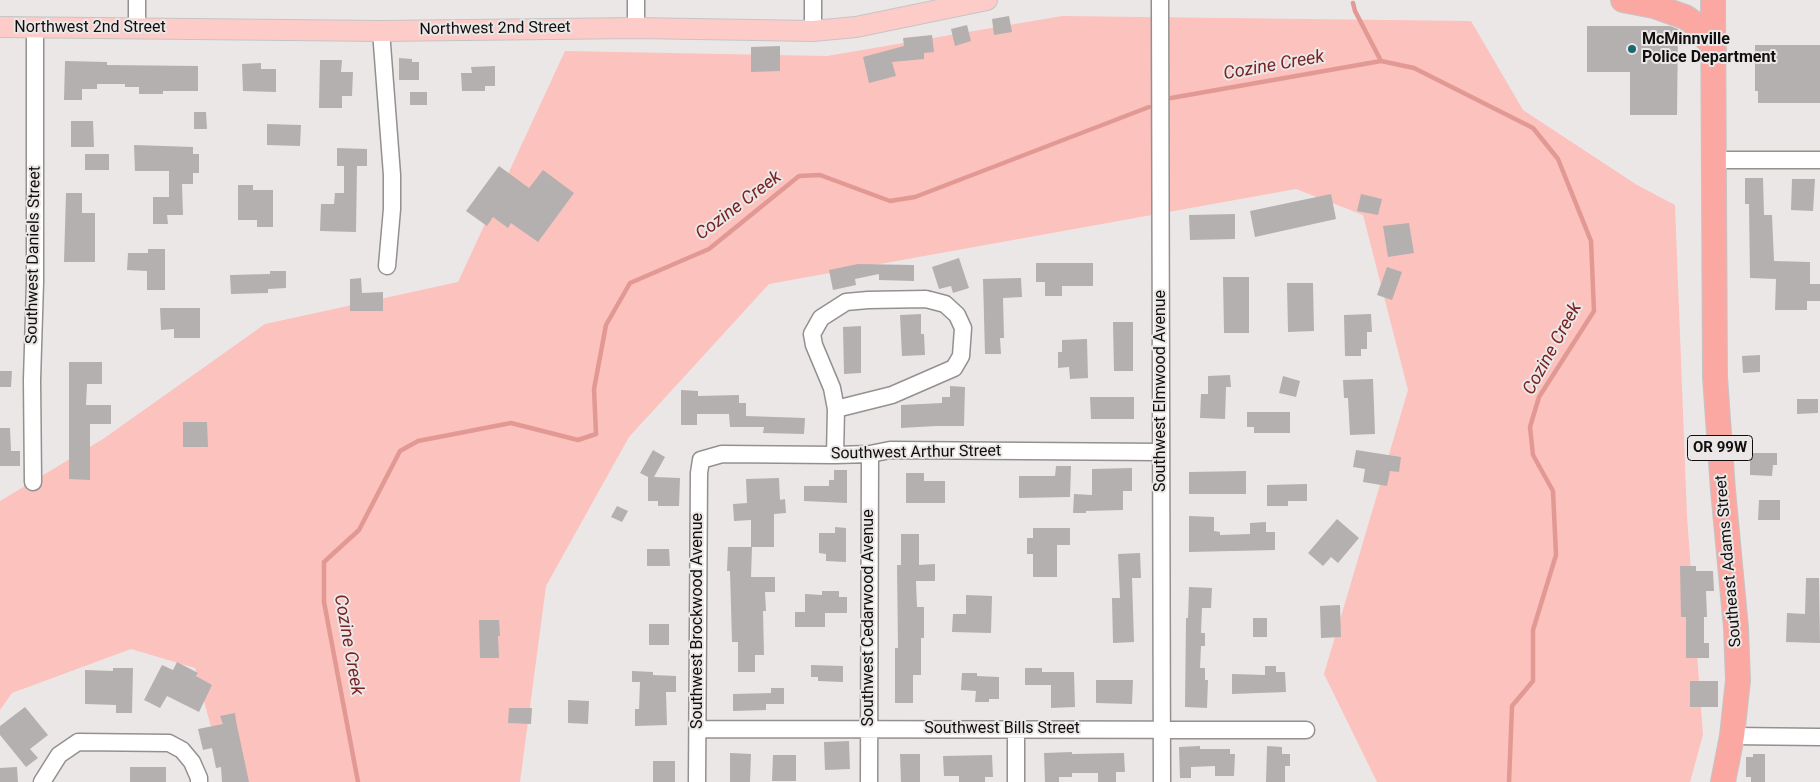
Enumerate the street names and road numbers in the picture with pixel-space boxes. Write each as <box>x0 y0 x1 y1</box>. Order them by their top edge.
street label: Northwest 2nd Street <box>14 18 166 38</box>
street label: Northwest 2nd Street <box>419 18 571 40</box>
street label: Southwest Daniels Street <box>23 166 45 344</box>
street label: Southwest Elmwood Avenue <box>1151 290 1171 492</box>
road number: OR 99W <box>1688 436 1752 460</box>
street label: Southwest Arthur Street <box>831 442 1001 464</box>
street label: Southeast Adams Street <box>1712 474 1746 648</box>
street label: Southwest Cedarwood Avenue <box>859 509 879 727</box>
street label: Southwest Brockwood Avenue <box>688 513 708 729</box>
street label: Southwest Bills Street <box>924 719 1080 739</box>

